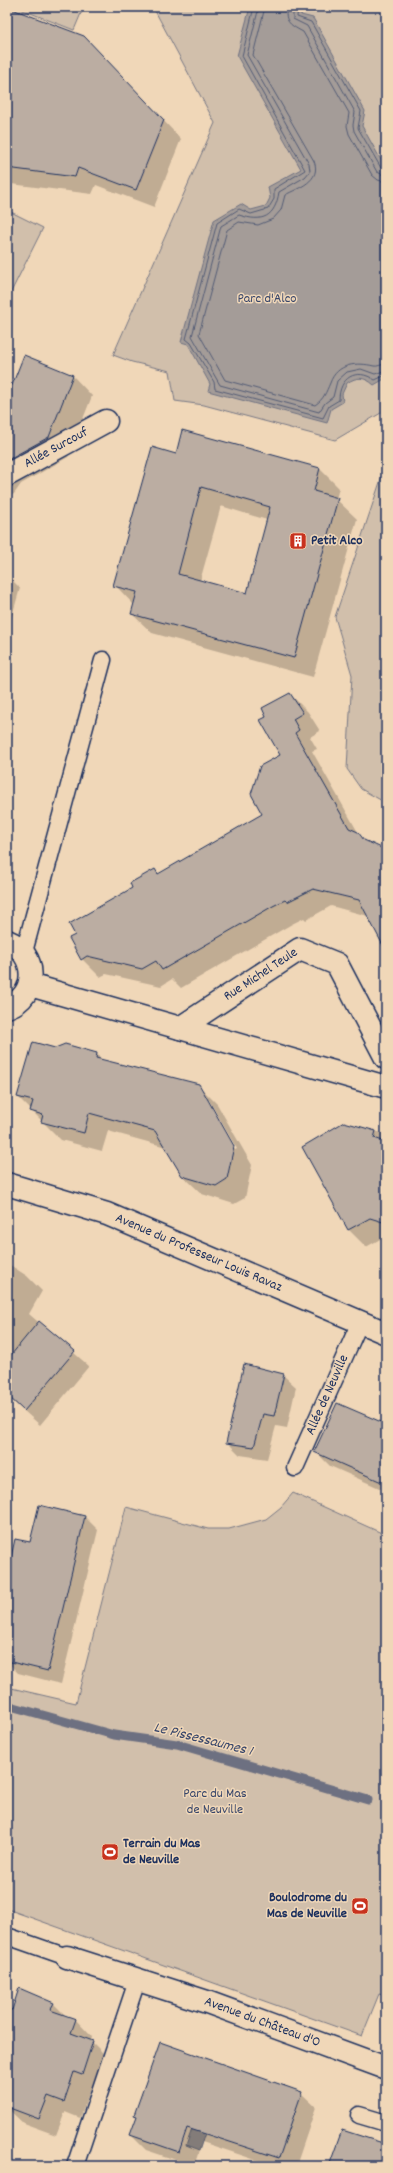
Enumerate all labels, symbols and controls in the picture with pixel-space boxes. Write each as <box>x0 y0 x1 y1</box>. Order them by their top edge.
park label: Parc d'Alco <box>237 289 297 309</box>
street label: Allée Surcouf <box>21 422 93 474</box>
building icon: Petit Alco <box>288 531 308 551</box>
place label: Petit Alco <box>311 531 362 551</box>
street label: Rue Michel Teule <box>220 943 302 1006</box>
street label: Avenue du Professeur Louis Ravaz <box>112 1209 286 1298</box>
street label: Allée de Neuville <box>301 1351 354 1438</box>
water label: Le Pissessaumes 1 <box>151 1717 256 1763</box>
park label: Parc du Mas de Neuville <box>183 1784 247 1820</box>
place label: Terrain du Mas de Neuville <box>123 1834 201 1870</box>
sports icon: Terrain du Mas de Neuville <box>100 1842 120 1862</box>
place label: Boulodrome du Mas de Neuville <box>267 1888 347 1924</box>
sports icon: Boulodrome du Mas de Neuville <box>350 1896 370 1916</box>
street label: Avenue du Château d'O <box>201 1992 323 2053</box>

